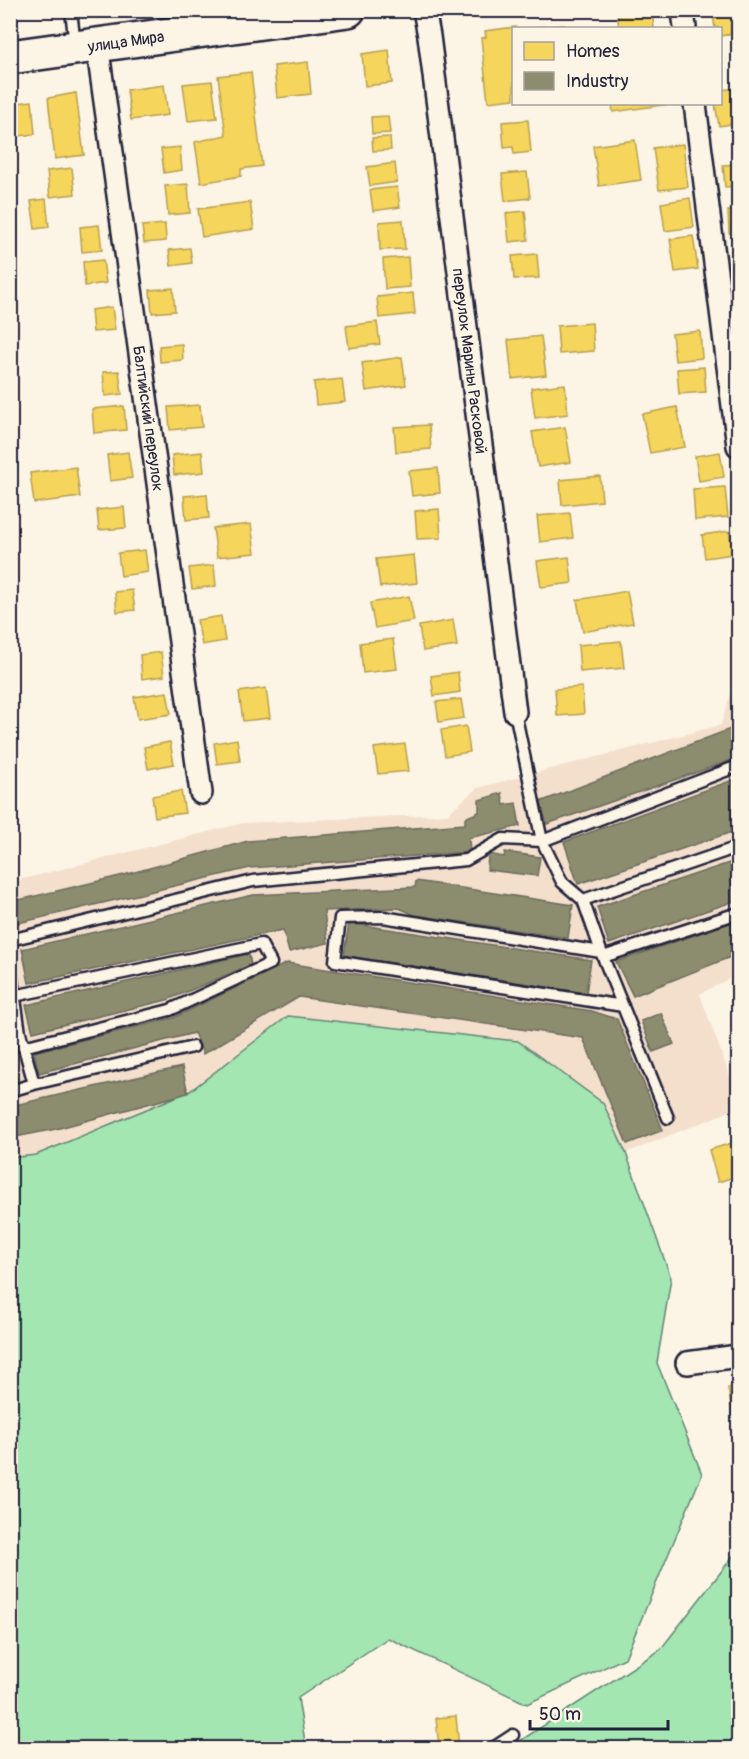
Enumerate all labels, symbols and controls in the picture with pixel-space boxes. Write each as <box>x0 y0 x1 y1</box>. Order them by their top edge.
street label: улица Мира <box>85 27 166 57</box>
legend <box>512 27 722 105</box>
text: Homes <box>566 40 619 63</box>
text: Industry <box>566 70 629 93</box>
street label: переулок Марины Расковой <box>448 267 491 455</box>
street label: Балтийский переулок <box>128 345 168 493</box>
scale bar <box>530 1693 668 1731</box>
text: 50 m <box>539 1703 581 1726</box>

